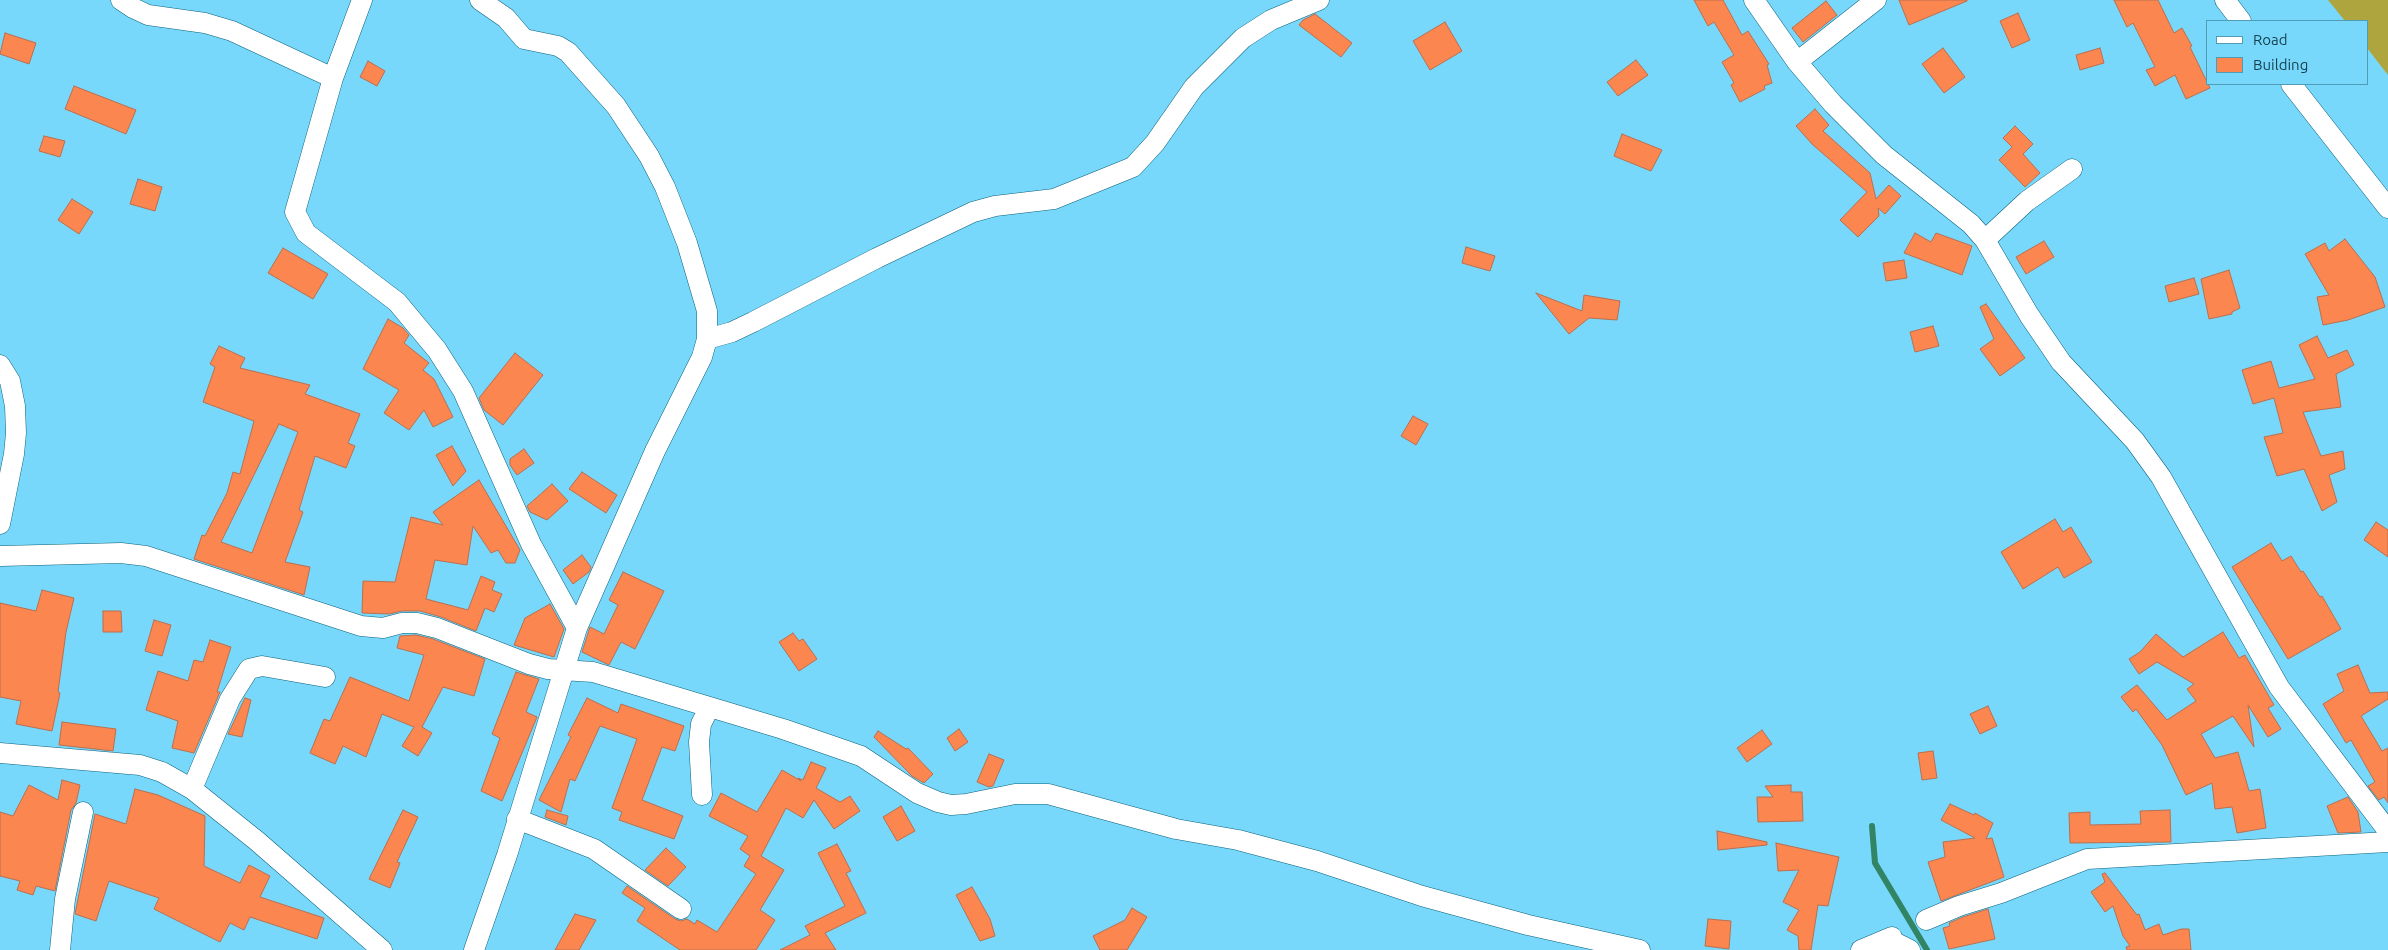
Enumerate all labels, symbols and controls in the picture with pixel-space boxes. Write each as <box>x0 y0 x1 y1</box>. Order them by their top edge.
legend <box>2206 20 2368 85</box>
text: Road <box>2253 31 2288 48</box>
text: Building <box>2253 56 2308 73</box>

